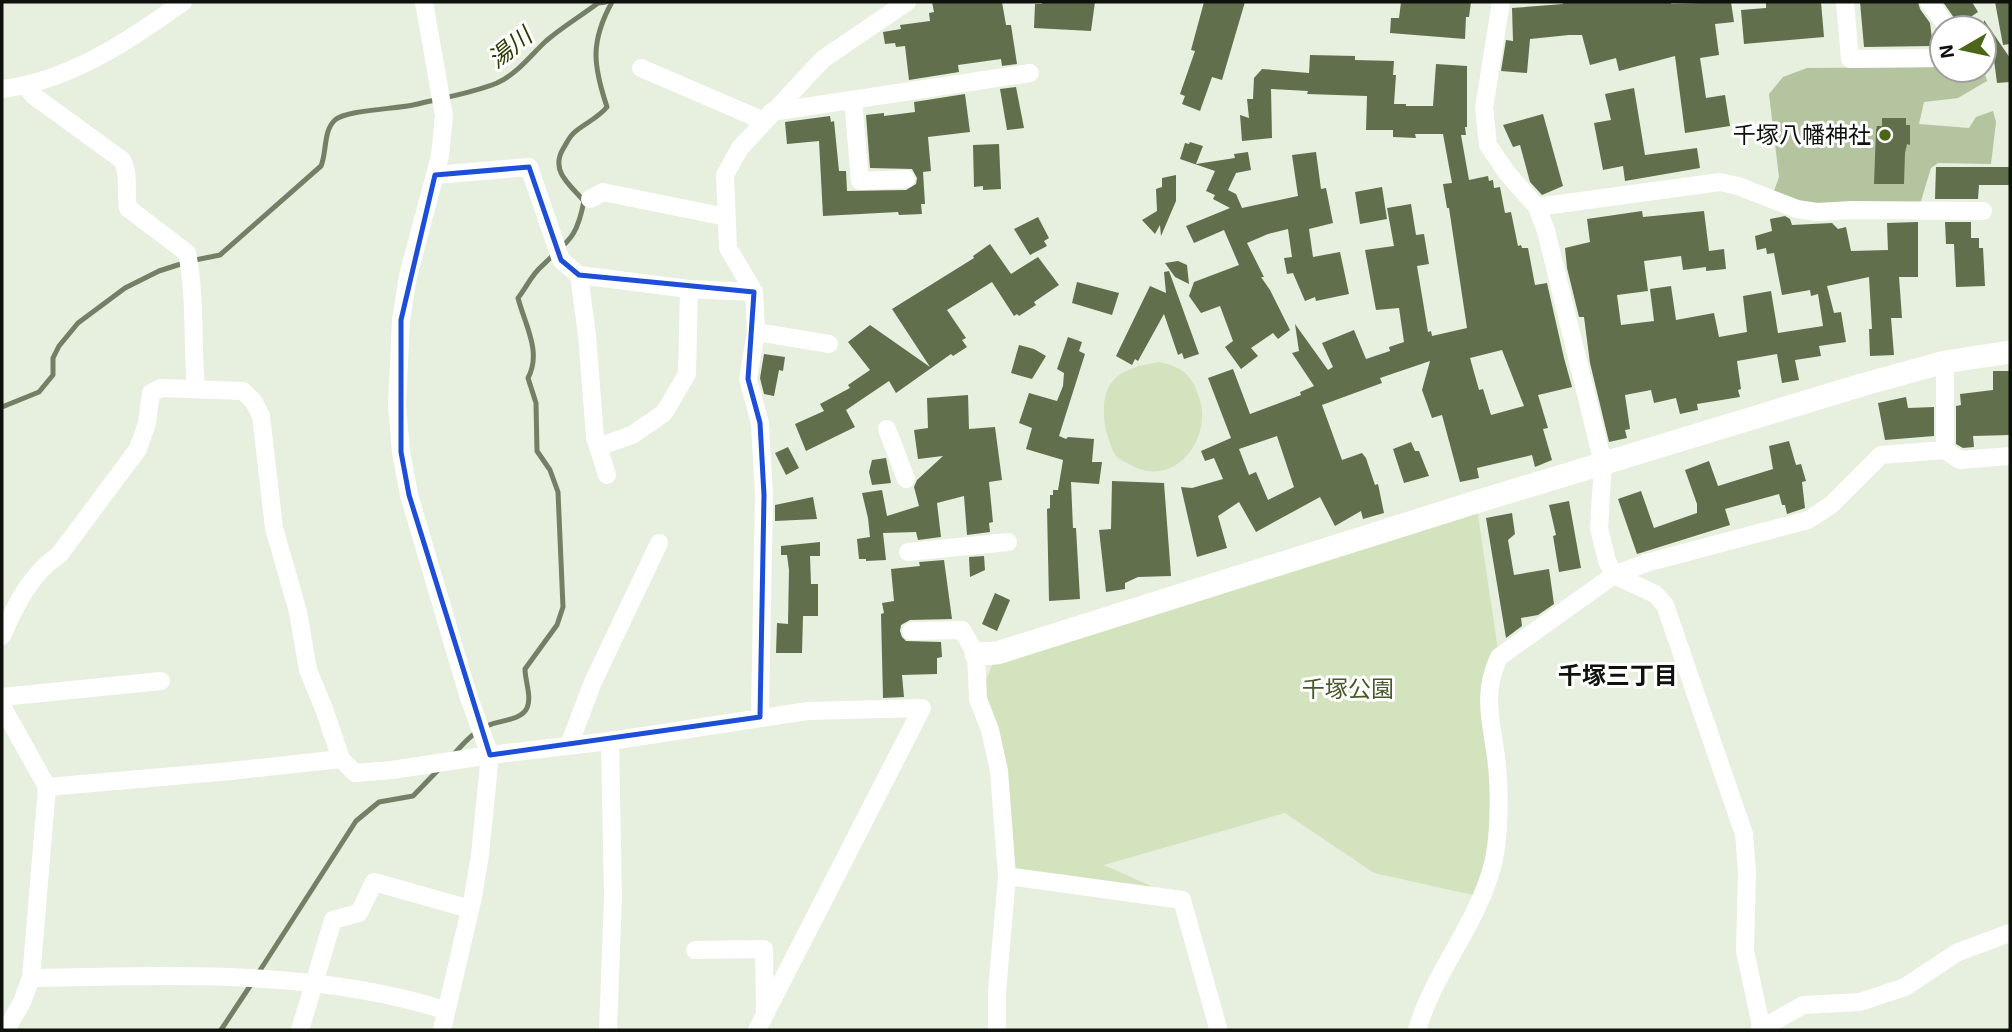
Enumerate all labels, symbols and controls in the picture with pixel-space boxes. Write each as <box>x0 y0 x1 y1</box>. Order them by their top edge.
north arrow <box>1928 14 1998 84</box>
water label: 湯川 <box>481 19 539 73</box>
text: N <box>1933 43 1958 60</box>
place label: 千塚八幡神社 <box>1733 120 1871 148</box>
marker: 千塚八幡神社 <box>1877 127 1893 143</box>
district label: 千塚三丁目 <box>1558 660 1678 689</box>
park label: 千塚公園 <box>1302 674 1394 702</box>

